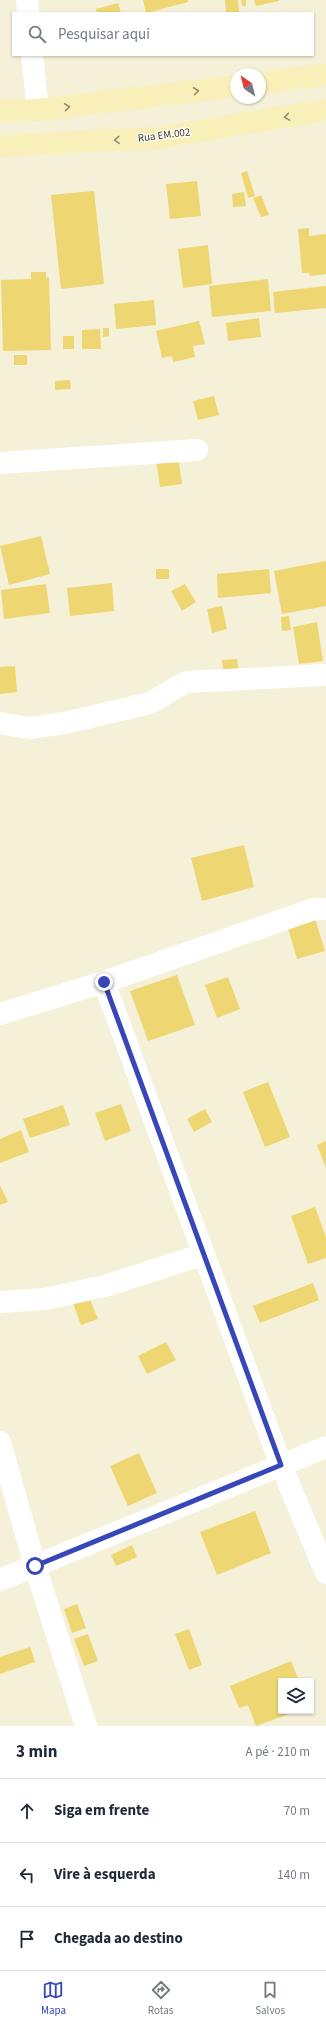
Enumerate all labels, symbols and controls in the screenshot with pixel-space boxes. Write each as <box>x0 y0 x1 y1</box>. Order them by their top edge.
search box <box>12 12 314 56</box>
icon: search <box>26 23 48 45</box>
text: Pesquisar aqui <box>58 24 150 45</box>
north arrow <box>230 68 266 104</box>
one-way arrow <box>193 87 199 96</box>
one-way arrow <box>64 103 70 112</box>
one-way arrow <box>284 112 291 121</box>
street label: Rua EM.002 <box>137 124 191 146</box>
one-way arrow <box>114 135 120 144</box>
route end <box>95 973 113 991</box>
route start <box>26 1557 44 1575</box>
map controls <box>278 1678 314 1714</box>
button: layers <box>278 1678 314 1714</box>
text: 3 min <box>16 1740 57 1764</box>
text: A pé · 210 m <box>245 1743 310 1761</box>
icon: ahead <box>16 1800 38 1822</box>
text: Siga em frente <box>54 1800 149 1821</box>
text: 70 m <box>284 1802 310 1820</box>
icon: left <box>16 1864 38 1886</box>
text: Vire à esquerda <box>54 1864 156 1885</box>
text: 140 m <box>277 1866 310 1884</box>
icon: arrive <box>16 1928 38 1950</box>
text: Chegada ao destino <box>54 1928 183 1949</box>
tab: Mapa <box>41 1979 66 2018</box>
tab: Rotas <box>148 1979 173 2018</box>
tab: Salvos <box>255 1979 285 2018</box>

